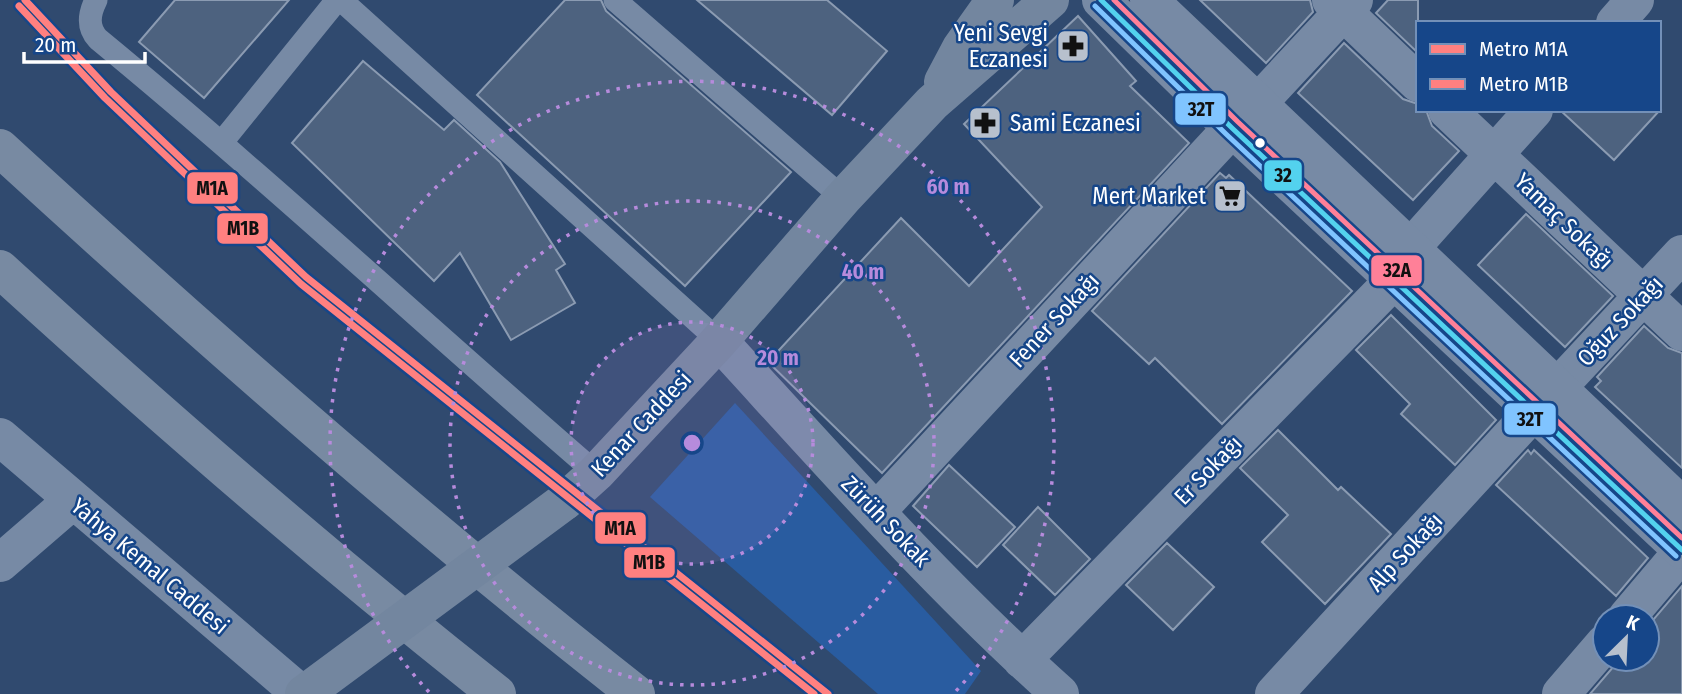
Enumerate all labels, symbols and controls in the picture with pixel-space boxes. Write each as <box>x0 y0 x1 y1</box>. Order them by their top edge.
place label: Yeni Sevgi Eczanesi <box>954 19 1048 73</box>
scale bar <box>24 21 145 65</box>
legend <box>1416 21 1661 112</box>
pharmacy icon: Yeni Sevgi Eczanesi <box>1054 27 1092 65</box>
text: 20 m <box>35 32 76 58</box>
text: Metro M1A <box>1479 36 1568 62</box>
text: Metro M1B <box>1479 71 1568 97</box>
line badge: 32T <box>1174 92 1227 126</box>
text: 32T <box>1187 98 1215 121</box>
pharmacy icon: Sami Eczanesi <box>966 104 1004 142</box>
place label: Sami Eczanesi <box>1010 109 1141 137</box>
unlabelled marker <box>1253 136 1267 150</box>
line badge: 32 <box>1263 159 1303 192</box>
text: 32 <box>1273 164 1292 187</box>
street label: Yamaç Sokağı <box>1509 167 1619 275</box>
line badge: M1A <box>186 171 239 205</box>
text: 60 m <box>927 174 969 200</box>
text: M1A <box>196 177 229 200</box>
supermarket icon: Mert Market <box>1211 177 1249 215</box>
place label: Mert Market <box>1092 182 1206 210</box>
line badge: M1B <box>216 212 269 245</box>
text: M1B <box>227 217 259 240</box>
line badge: 32A <box>1370 254 1423 287</box>
text: 40 m <box>842 259 884 285</box>
text: 32A <box>1382 259 1412 282</box>
street label: Fener Sokağı <box>1003 267 1105 373</box>
street label: Oğuz Sokağı <box>1571 270 1669 372</box>
text: 20 m <box>756 345 799 371</box>
street label: Kenar Caddesi <box>585 365 697 483</box>
line badge: 32T <box>1503 402 1557 436</box>
text: 32T <box>1516 408 1544 431</box>
street label: Er Sokağı <box>1168 430 1248 510</box>
centre of rings <box>680 431 704 455</box>
street label: Zürüh Sokak <box>836 470 937 573</box>
street label: Yahya Kemal Caddesi <box>65 492 235 640</box>
street label: Alp Sokağı <box>1362 507 1448 597</box>
line badge: M1A <box>594 511 647 545</box>
text: M1A <box>604 517 637 540</box>
line badge: M1B <box>623 546 676 579</box>
text: M1B <box>633 551 665 574</box>
north arrow <box>1591 603 1661 673</box>
text: K <box>1623 610 1643 636</box>

